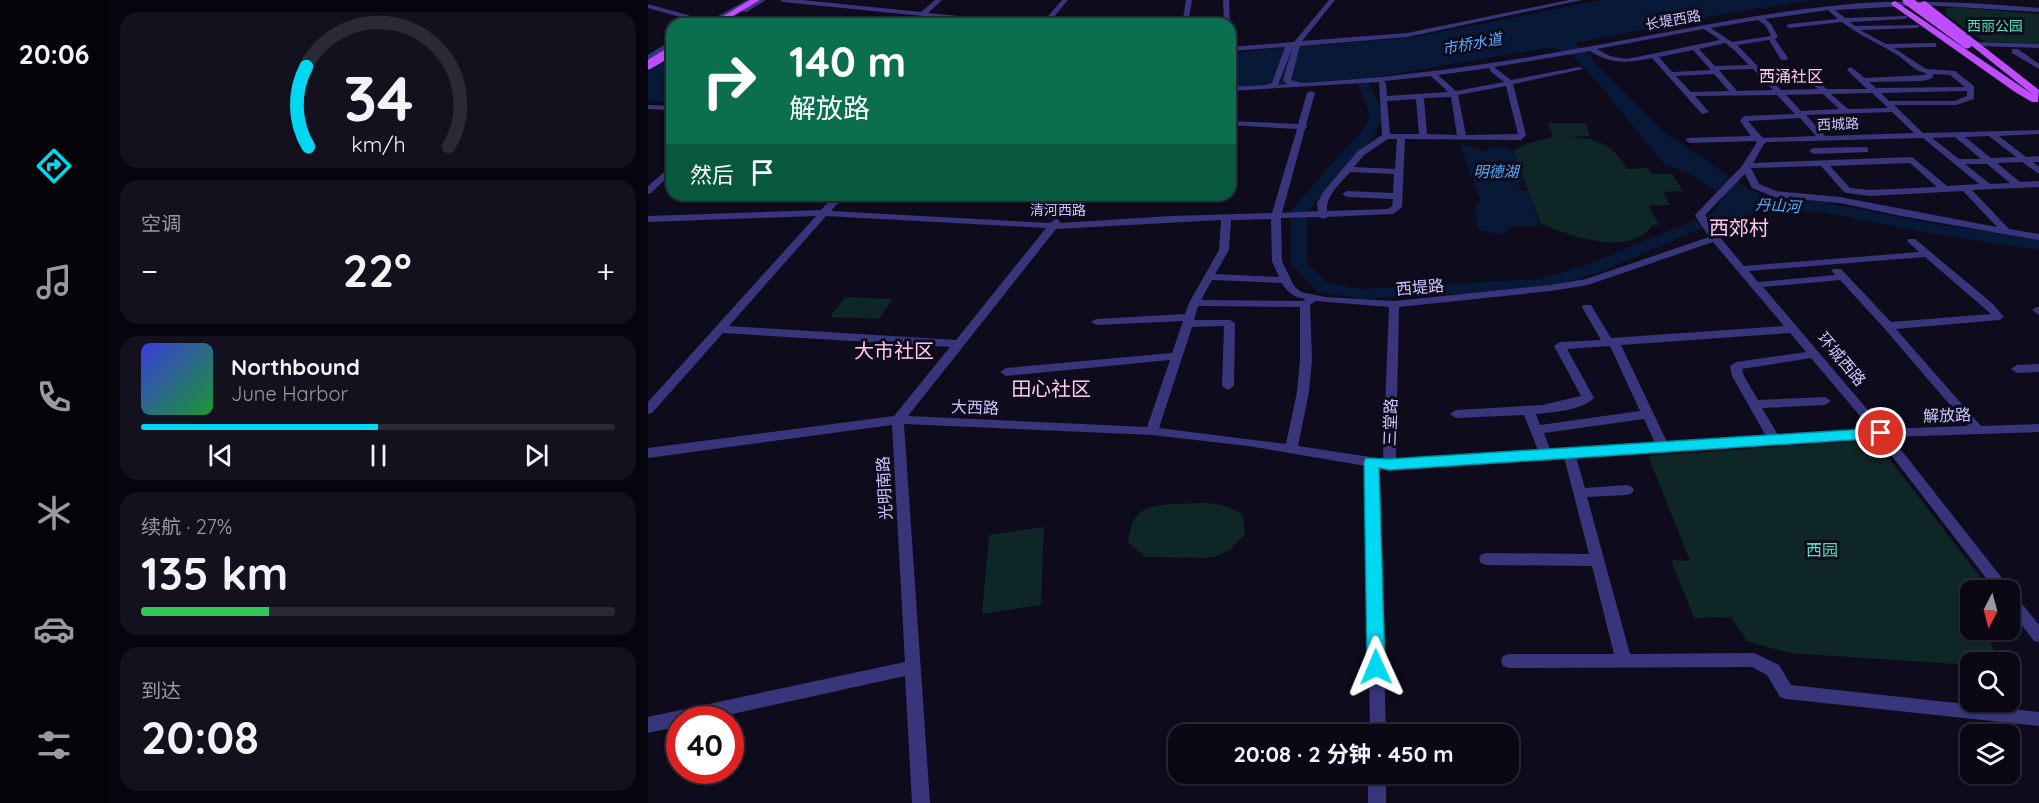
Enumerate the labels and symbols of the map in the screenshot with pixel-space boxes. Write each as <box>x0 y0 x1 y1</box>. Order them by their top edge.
street label: 长堤西路 <box>1644 6 1702 34</box>
park label: 西丽公园 <box>1967 17 2023 35</box>
water label: 市桥水道 <box>1441 29 1505 58</box>
district label: 西涌社区 <box>1759 66 1823 86</box>
street label: 西城路 <box>1817 114 1859 134</box>
water label: 明德湖 <box>1473 162 1520 181</box>
water label: 丹山河 <box>1755 195 1804 216</box>
street label: 清河西路 <box>1030 201 1086 219</box>
district label: 西郊村 <box>1709 215 1769 240</box>
street label: 西堤路 <box>1395 275 1445 299</box>
street label: 环城西路 <box>1814 328 1870 390</box>
district label: 大市社区 <box>854 338 934 363</box>
district label: 田心社区 <box>1011 376 1091 401</box>
street label: 大西路 <box>951 396 999 418</box>
street label: 三堂路 <box>1379 398 1401 446</box>
street label: 解放路 <box>1923 404 1971 426</box>
pin <box>1855 407 1906 458</box>
street label: 光明南路 <box>872 456 896 520</box>
park label: 西园 <box>1806 540 1838 560</box>
north arrow <box>1960 580 2020 640</box>
position arrow <box>1344 635 1408 699</box>
speed limit sign: 40 <box>666 706 744 784</box>

